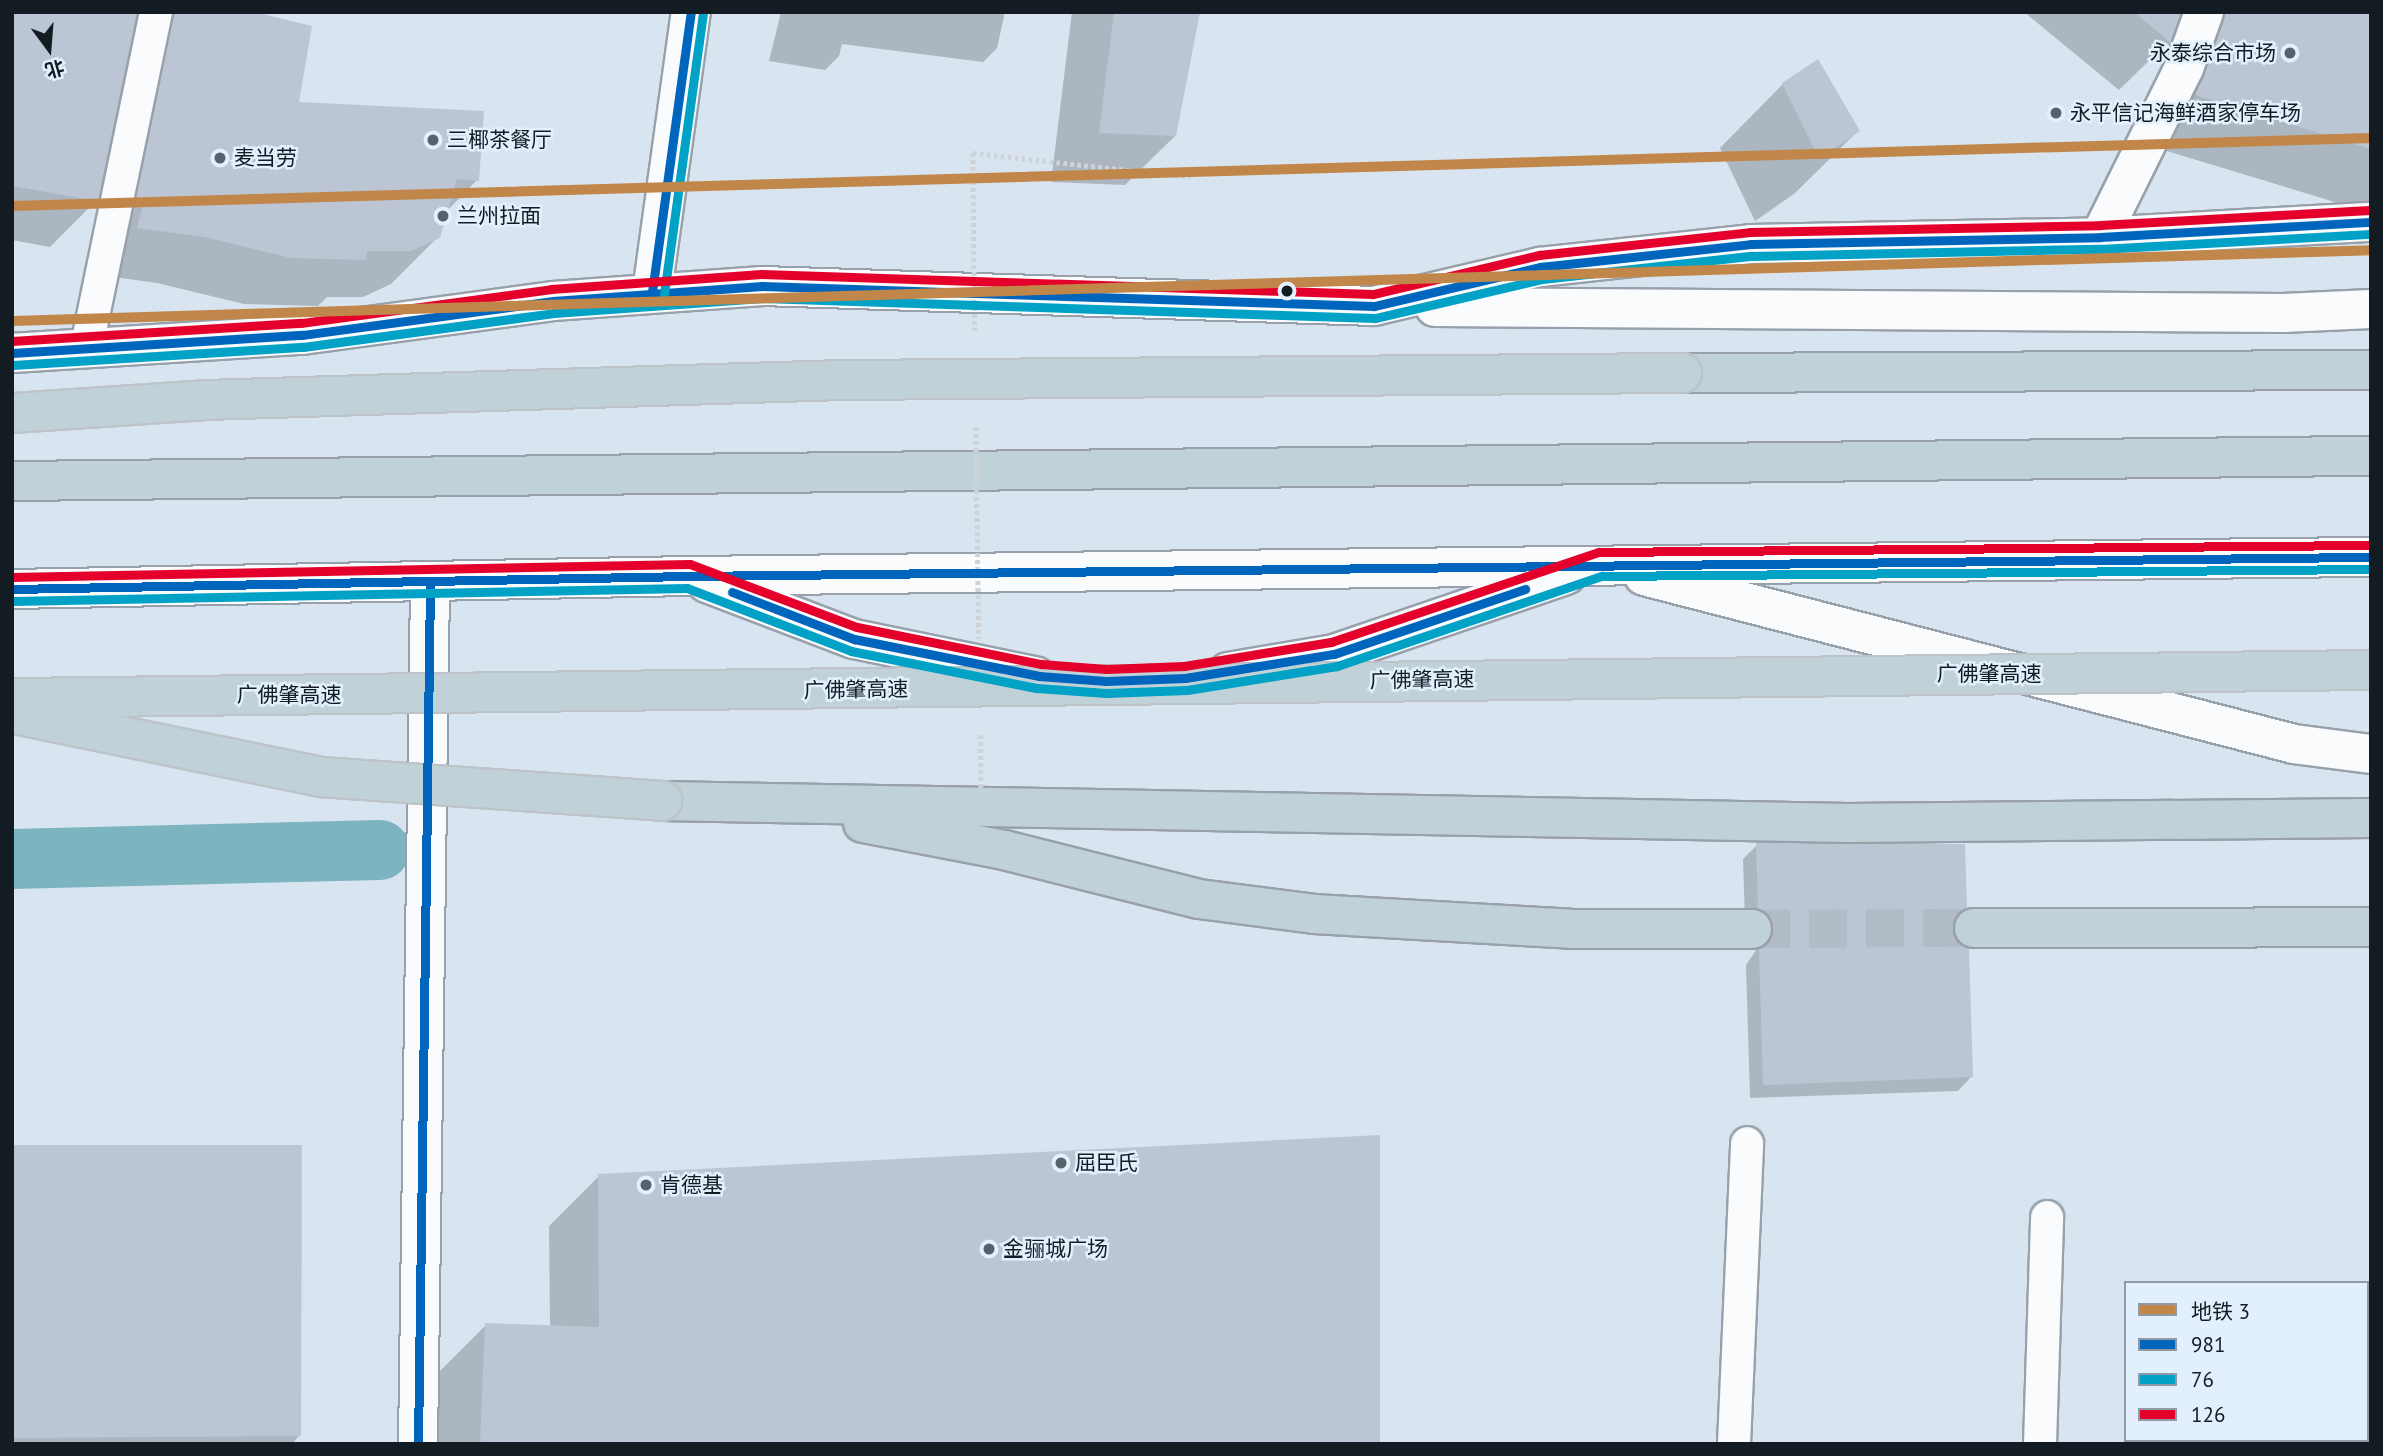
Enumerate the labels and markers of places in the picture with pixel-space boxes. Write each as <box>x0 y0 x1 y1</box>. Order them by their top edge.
place label: 永泰综合市场 <box>2150 40 2276 66</box>
marker: 永泰综合市场 <box>2282 45 2298 61</box>
place label: 永平信记海鲜酒家停车场 <box>2070 100 2301 126</box>
marker: 永平信记海鲜酒家停车场 <box>2048 105 2064 121</box>
place label: 三椰茶餐厅 <box>447 127 552 153</box>
marker: 三椰茶餐厅 <box>425 132 441 148</box>
place label: 麦当劳 <box>234 145 297 171</box>
marker: 麦当劳 <box>212 150 228 166</box>
place label: 兰州拉面 <box>457 203 541 229</box>
marker: 兰州拉面 <box>435 208 451 224</box>
unlabelled marker <box>1280 284 1294 298</box>
place label: 屈臣氏 <box>1075 1150 1138 1176</box>
marker: 屈臣氏 <box>1053 1155 1069 1171</box>
place label: 肯德基 <box>660 1172 723 1198</box>
marker: 肯德基 <box>638 1177 654 1193</box>
place label: 金骊城广场 <box>1003 1236 1108 1262</box>
marker: 金骊城广场 <box>981 1241 997 1257</box>

